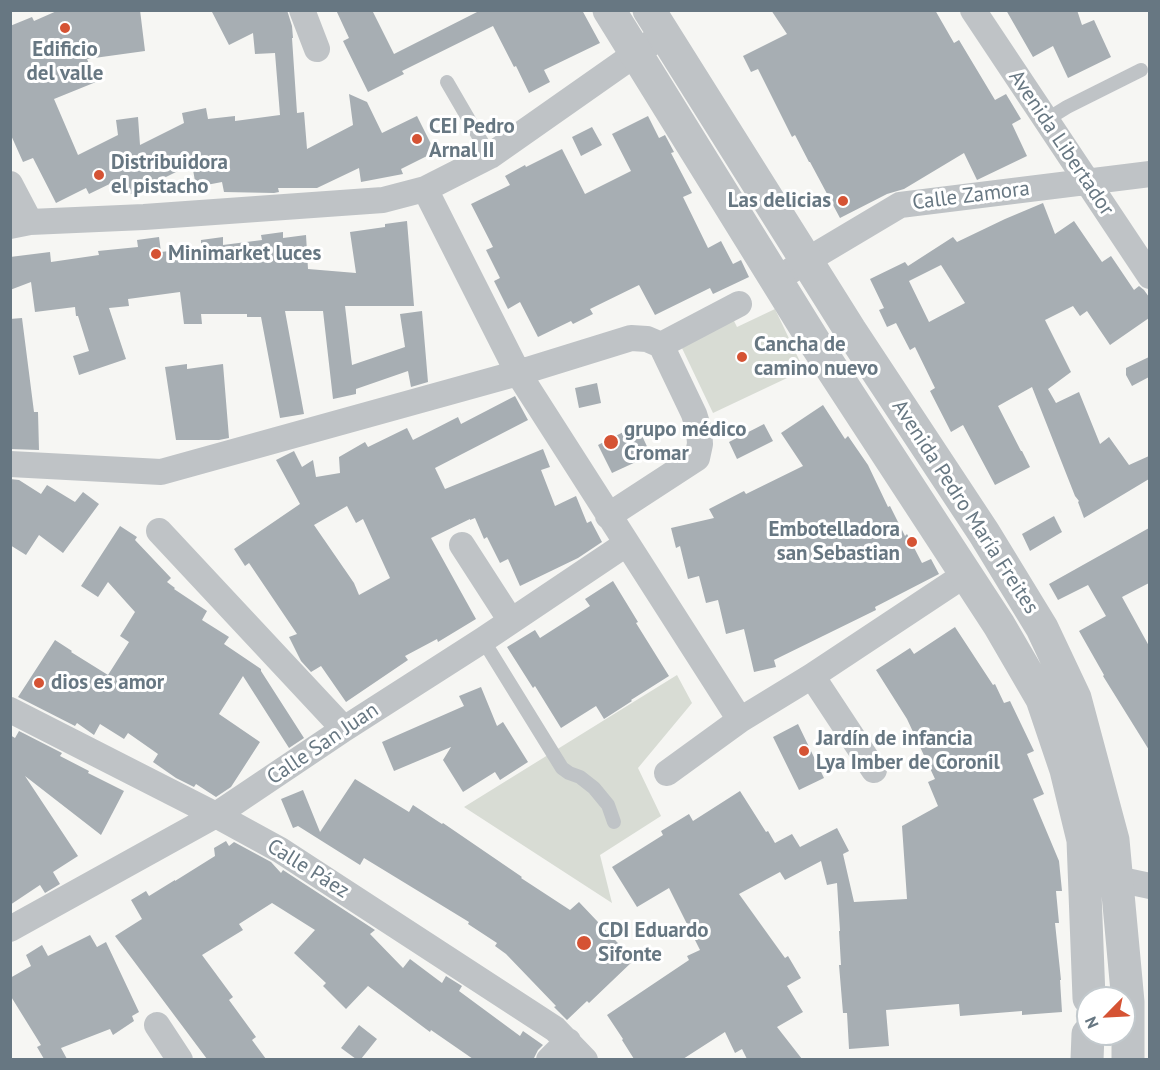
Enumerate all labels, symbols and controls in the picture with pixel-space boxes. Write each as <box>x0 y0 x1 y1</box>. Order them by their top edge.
marker: Edificio del valle <box>58 21 72 35</box>
place label: Edificio del valle <box>27 37 103 87</box>
street label: Avenida Libertador <box>1003 65 1119 221</box>
place label: CEI Pedro Arnal II <box>429 114 515 164</box>
marker: CEI Pedro Arnal II <box>410 132 424 146</box>
place label: Distribuidora el pistacho <box>111 150 228 200</box>
marker: Distribuidora el pistacho <box>92 168 106 182</box>
street label: Calle Zamora <box>911 176 1031 216</box>
place label: Las delicias <box>728 188 831 214</box>
marker: Las delicias <box>836 194 850 208</box>
place label: Minimarket luces <box>168 241 321 267</box>
marker: Minimarket luces <box>149 247 163 261</box>
place label: Cancha de camino nuevo <box>754 332 878 382</box>
marker: Cancha de camino nuevo <box>735 350 749 364</box>
street label: Avenida Pedro María Freites <box>886 395 1044 619</box>
place label: grupo médico Cromar <box>624 417 746 467</box>
marker: grupo médico Cromar <box>602 433 620 451</box>
place label: Embotelladora san Sebastian <box>769 517 900 567</box>
marker: Embotelladora san Sebastian <box>905 535 919 549</box>
place label: dios es amor <box>51 670 164 696</box>
marker: dios es amor <box>32 676 46 690</box>
street label: Calle San Juan <box>263 698 383 790</box>
place label: Jardín de infancia Lya Imber de Coronil <box>816 726 1000 776</box>
marker: Jardín de infancia Lya Imber de Coronil <box>797 744 811 758</box>
street label: Calle Páez <box>262 834 354 904</box>
place label: CDI Eduardo Sifonte <box>598 918 709 968</box>
marker: CDI Eduardo Sifonte <box>575 934 593 952</box>
north arrow <box>1076 986 1136 1046</box>
text: N <box>1080 1014 1103 1031</box>

